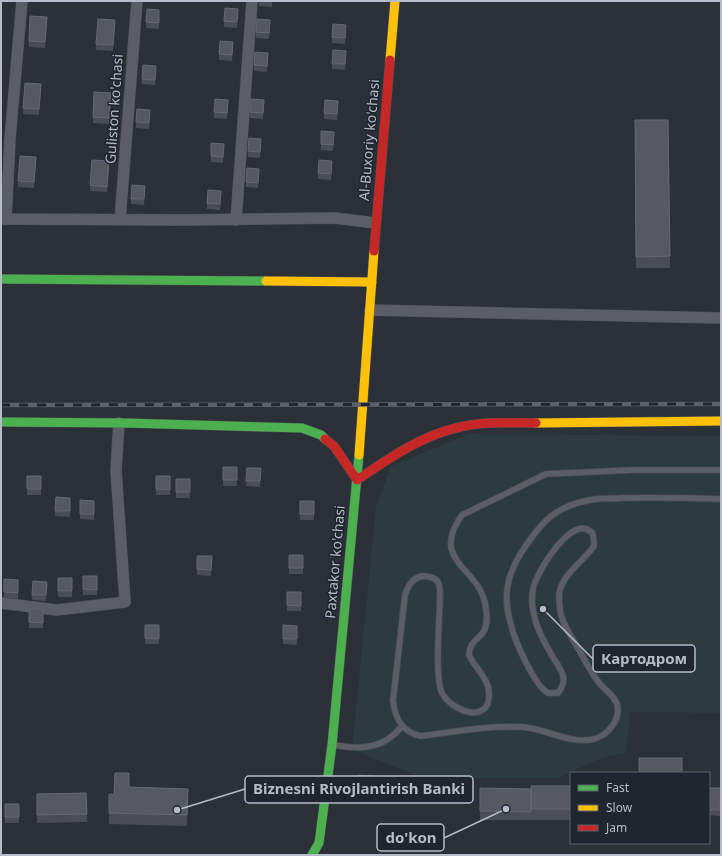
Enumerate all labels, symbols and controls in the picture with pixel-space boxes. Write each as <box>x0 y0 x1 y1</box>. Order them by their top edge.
street label: Guliston ko'chasi <box>100 53 127 165</box>
street label: Al-Buxoriy ko'chasi <box>354 78 383 202</box>
street label: Paxtakor ko'chasi <box>320 505 349 619</box>
callout: Картодром <box>593 645 695 672</box>
text: Картодром <box>601 648 687 668</box>
legend <box>570 772 710 844</box>
callout: Biznesni Rivojlantirish Banki <box>245 776 473 803</box>
text: Biznesni Rivojlantirish Banki <box>253 778 465 798</box>
text: Fast <box>606 779 630 796</box>
text: Slow <box>606 799 633 816</box>
text: Jam <box>605 819 627 836</box>
callout: do'kon <box>377 824 444 851</box>
text: do'kon <box>385 827 437 847</box>

